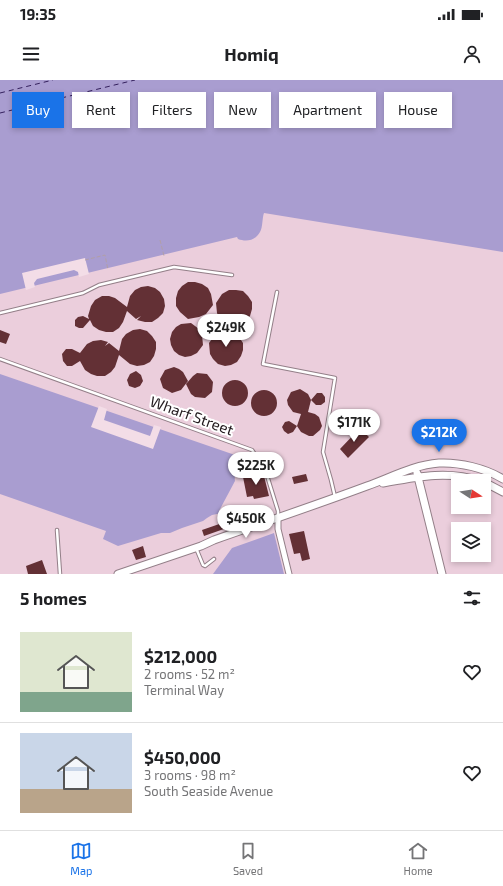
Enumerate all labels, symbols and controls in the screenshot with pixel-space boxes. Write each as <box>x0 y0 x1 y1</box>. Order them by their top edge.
text: 19:35 <box>20 5 56 23</box>
icon: menu <box>20 43 42 65</box>
text: Homiq <box>224 43 279 65</box>
icon: person <box>461 43 483 65</box>
chip: Buy <box>12 92 64 128</box>
chip: Rent <box>72 92 130 128</box>
chip: Filters <box>138 92 206 128</box>
chip: New <box>214 92 271 128</box>
chip: Apartment <box>279 92 376 128</box>
chip: House <box>384 92 452 128</box>
pin: $249K <box>198 314 254 348</box>
text: $249K <box>206 319 246 335</box>
street label: Wharf Street <box>148 392 237 439</box>
pin: $171K <box>326 409 382 443</box>
text: $171K <box>337 414 371 430</box>
pin: $212K <box>411 419 467 453</box>
text: $212K <box>421 424 457 440</box>
pin: $225K <box>228 452 284 486</box>
text: $225K <box>237 457 275 473</box>
north arrow <box>451 474 491 514</box>
map controls <box>451 474 491 562</box>
pin: $450K <box>218 505 274 539</box>
text: $450K <box>226 510 266 526</box>
button: layers <box>451 522 491 562</box>
icon: filters <box>461 587 483 609</box>
text: 5 homes <box>20 588 87 608</box>
text: $212,000 <box>144 646 217 666</box>
icon: home <box>52 648 100 696</box>
icon: heart <box>461 661 483 683</box>
text: 2 rooms · 52 m² <box>144 666 235 682</box>
text: Terminal Way <box>144 682 224 698</box>
text: $450,000 <box>144 747 221 767</box>
icon: home <box>52 749 100 797</box>
icon: heart <box>461 762 483 784</box>
text: 3 rooms · 98 m² <box>144 767 236 783</box>
text: South Seaside Avenue <box>144 783 273 799</box>
tab: Map <box>70 840 92 877</box>
tab: Saved <box>233 840 263 877</box>
tab: Home <box>404 840 433 877</box>

